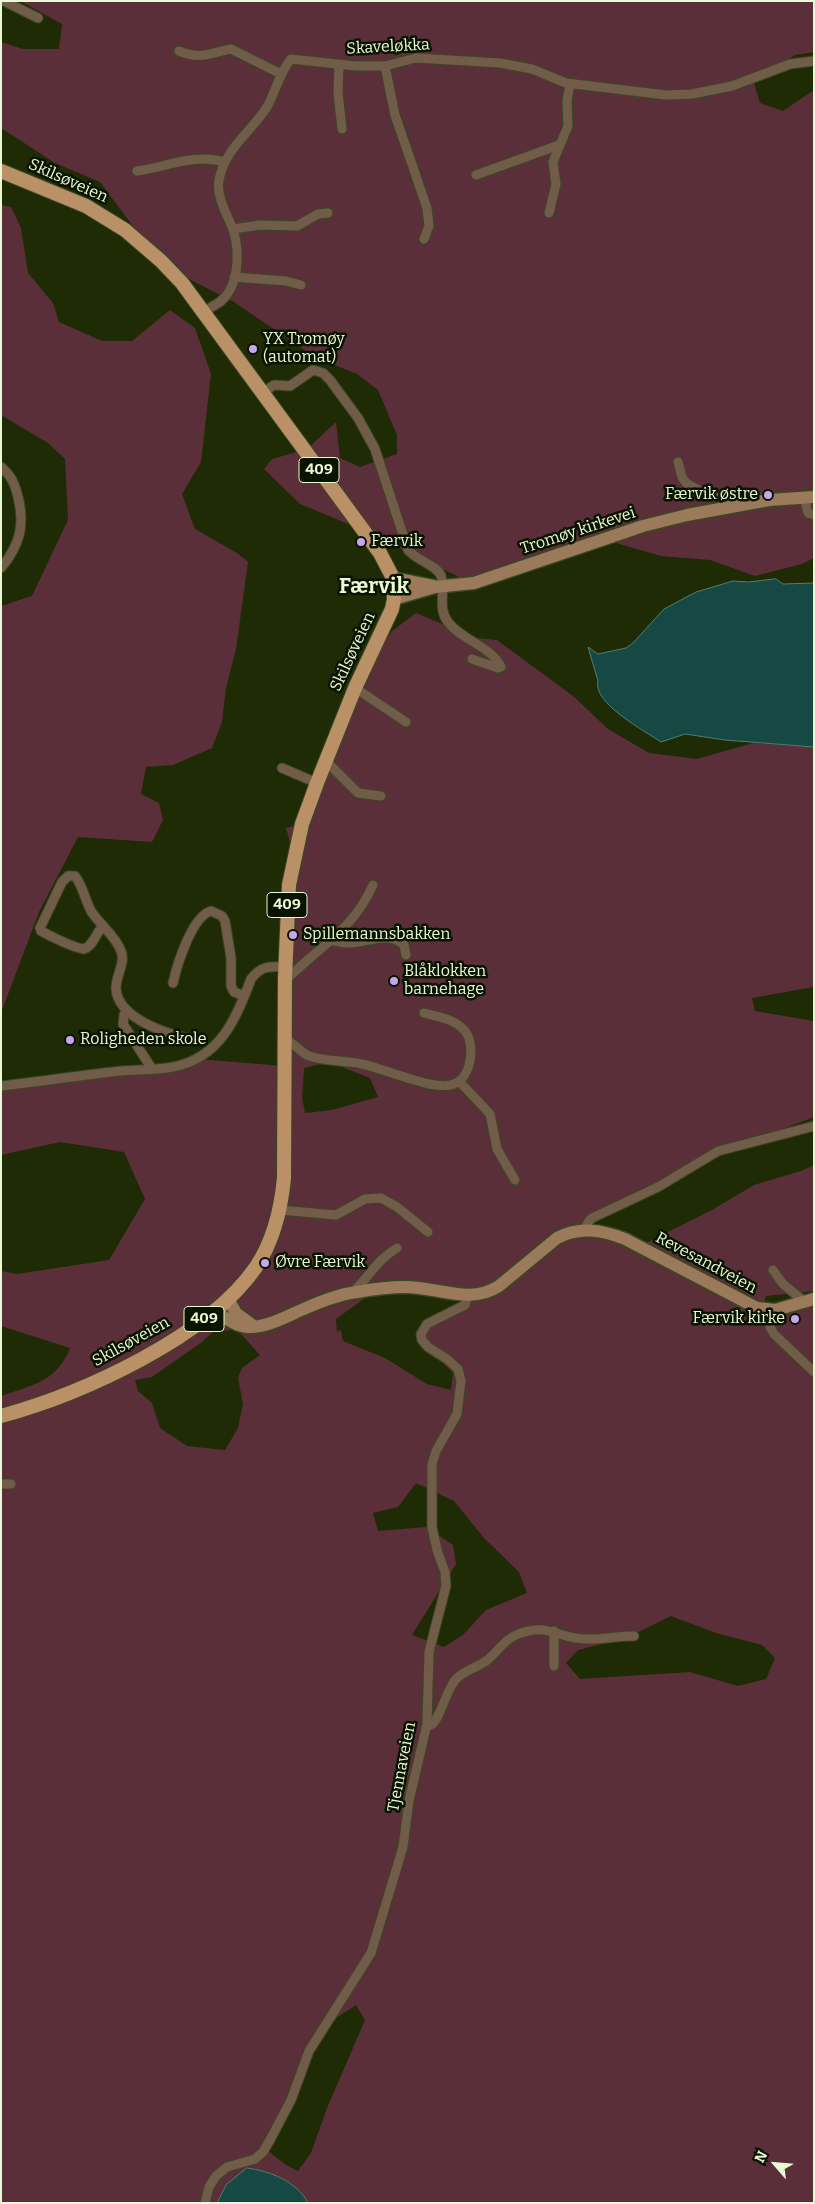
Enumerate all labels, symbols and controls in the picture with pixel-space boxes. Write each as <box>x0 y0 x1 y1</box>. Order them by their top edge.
street label: Skaveløkka <box>346 35 430 59</box>
street label: Skilsøveien <box>25 155 111 207</box>
place label: YX Tromøy (automat) <box>263 330 345 368</box>
marker: YX Tromøy (automat) <box>247 343 259 355</box>
road number: 409 <box>299 458 339 482</box>
place label: Færvik østre <box>665 485 758 505</box>
marker: Færvik østre <box>762 489 774 501</box>
street label: Tromøy kirkevei <box>518 503 638 559</box>
place label: Færvik <box>371 532 423 552</box>
marker: Færvik <box>355 536 367 548</box>
district label: Færvik <box>339 574 409 600</box>
street label: Skilsøveien <box>326 609 380 695</box>
road number: 409 <box>267 892 307 918</box>
place label: Spillemannsbakken <box>303 925 450 945</box>
marker: Spillemannsbakken <box>287 929 299 941</box>
place label: Blåklokken barnehage <box>404 962 486 1000</box>
marker: Blåklokken barnehage <box>388 975 400 987</box>
place label: Roligheden skole <box>80 1030 206 1050</box>
marker: Roligheden skole <box>64 1034 76 1046</box>
street label: Revesandveien <box>652 1228 760 1298</box>
place label: Øvre Færvik <box>275 1253 365 1273</box>
marker: Øvre Færvik <box>259 1257 271 1269</box>
road number: 409 <box>184 1306 224 1332</box>
place label: Færvik kirke <box>692 1309 785 1329</box>
street label: Skilsøveien <box>89 1313 173 1371</box>
marker: Færvik kirke <box>789 1313 801 1325</box>
street label: Tjennaveien <box>384 1720 420 1814</box>
north arrow <box>750 2139 800 2189</box>
text: N <box>751 2148 771 2166</box>

